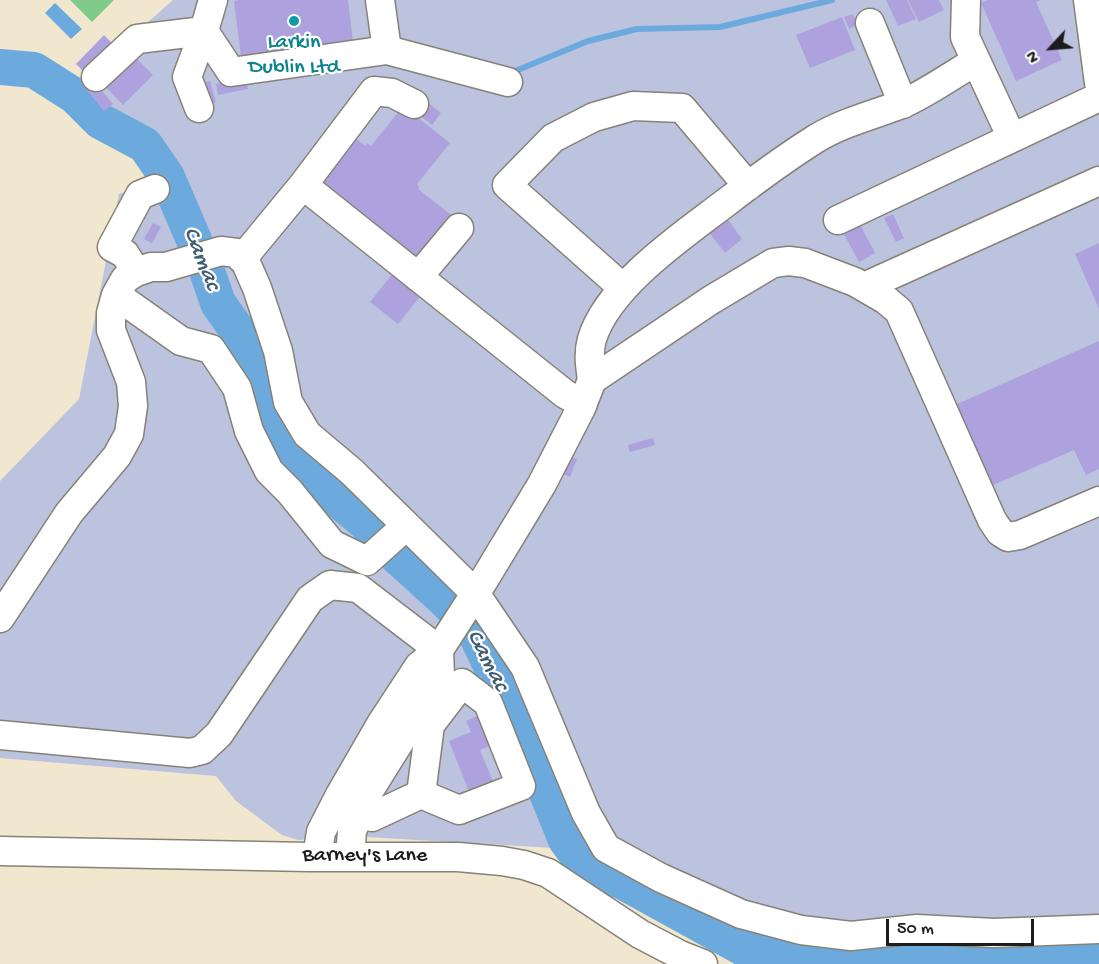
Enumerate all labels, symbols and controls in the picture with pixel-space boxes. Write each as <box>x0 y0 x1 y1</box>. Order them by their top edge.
marker: Larkin Dublin Ltd <box>287 14 301 28</box>
north arrow <box>1021 18 1081 78</box>
place label: Larkin Dublin Ltd <box>248 31 340 82</box>
text: N <box>1024 47 1045 65</box>
water label: Camac <box>175 224 225 294</box>
water label: Camac <box>458 626 514 696</box>
street label: Barney's Lane <box>303 844 427 870</box>
scale bar <box>889 907 1038 945</box>
text: 50 m <box>897 919 934 940</box>

